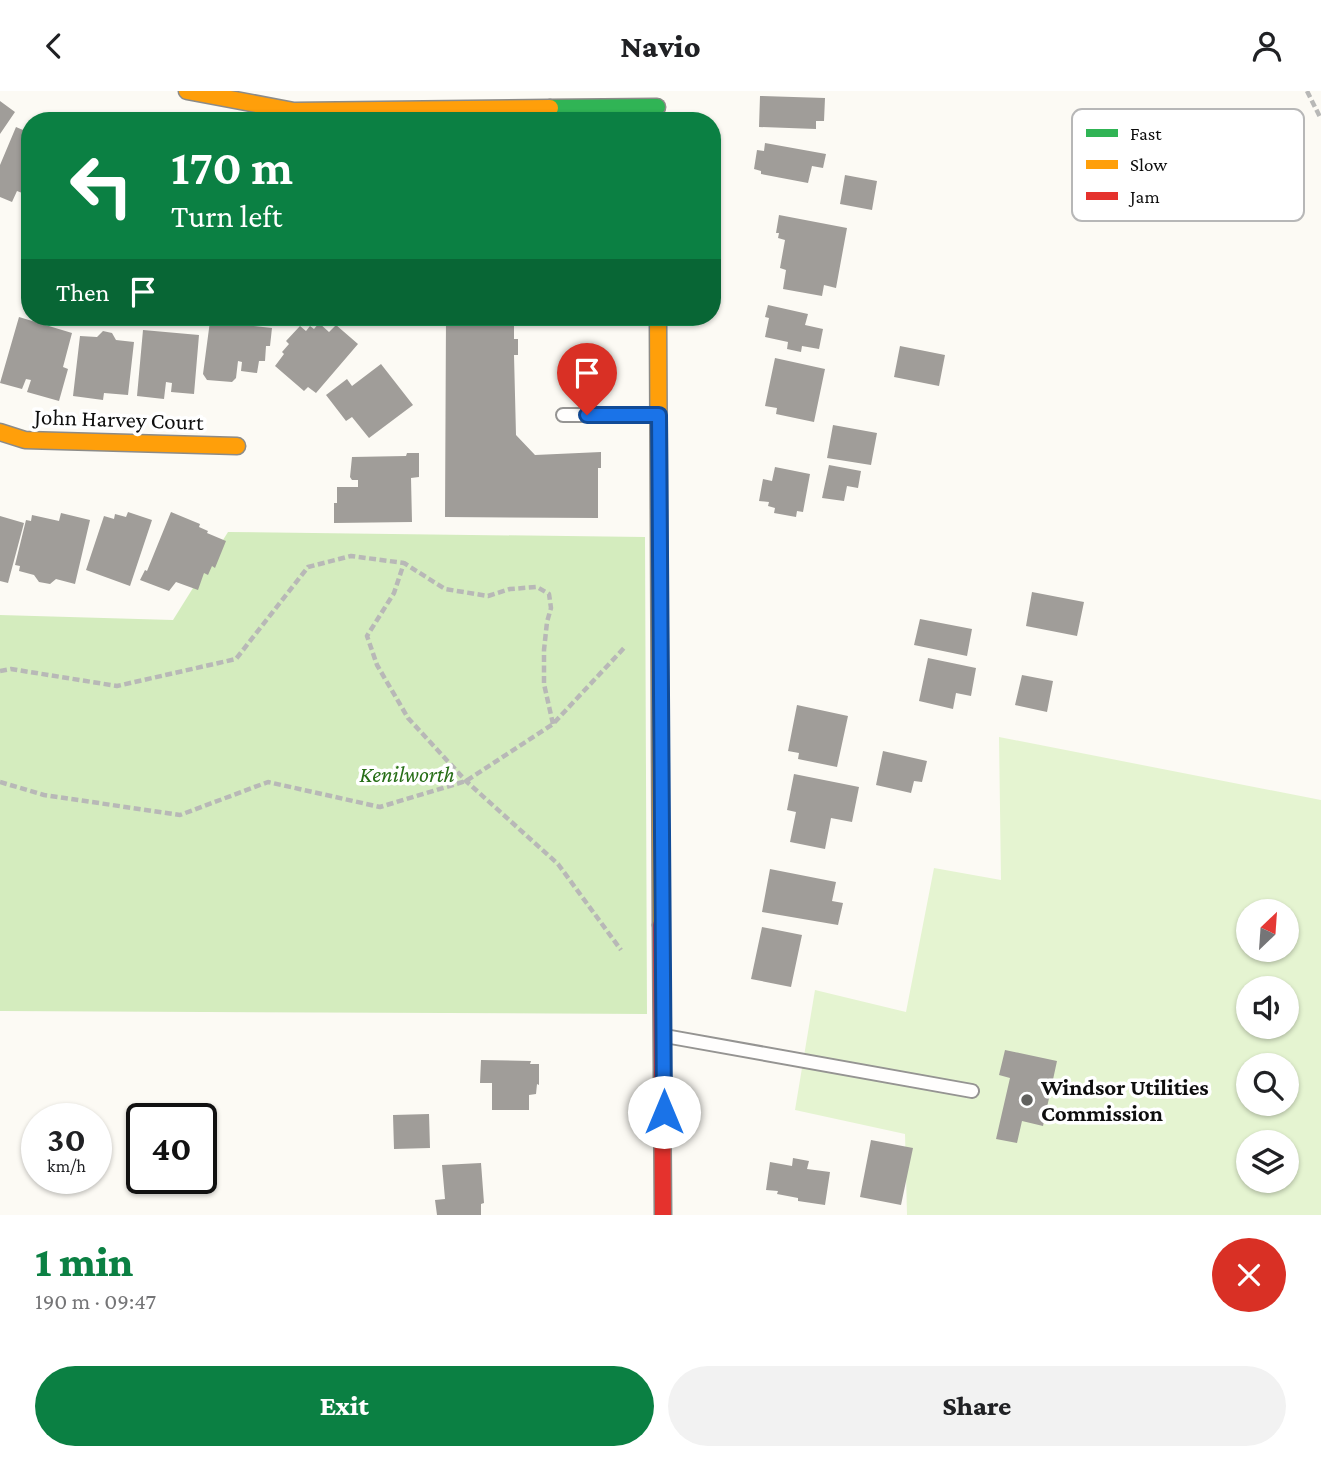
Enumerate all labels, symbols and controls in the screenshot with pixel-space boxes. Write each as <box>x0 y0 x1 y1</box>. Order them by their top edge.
icon: back <box>35 27 73 65</box>
icon: person <box>1248 27 1286 65</box>
text: Navio <box>620 28 701 64</box>
legend <box>1072 109 1304 221</box>
text: Fast <box>1130 123 1162 144</box>
icon: left <box>56 140 147 231</box>
text: 170 m <box>171 140 293 195</box>
text: Slow <box>1130 154 1167 175</box>
text: Jam <box>1128 186 1160 207</box>
text: Turn left <box>171 198 282 234</box>
icon: arrive <box>124 273 162 311</box>
text: Then <box>56 278 110 307</box>
pin <box>557 343 617 415</box>
icon: arrive <box>568 354 606 392</box>
street label: John Harvey Court <box>32 403 204 435</box>
park label: Kenilworth <box>359 761 455 787</box>
north arrow <box>1236 899 1298 963</box>
map controls <box>1236 899 1299 1193</box>
button: sound <box>1236 976 1299 1039</box>
button: search <box>1236 1053 1299 1116</box>
place label: Windsor Utilities Commission <box>1040 1074 1209 1126</box>
position arrow <box>627 1075 701 1149</box>
marker: Windsor Utilities Commission <box>1019 1092 1035 1108</box>
speed limit sign: 40 <box>126 1103 217 1194</box>
text: 30 <box>47 1120 86 1159</box>
button: layers <box>1236 1130 1299 1193</box>
text: km/h <box>47 1156 86 1176</box>
text: 1 min <box>35 1238 133 1285</box>
button: close <box>1212 1238 1286 1312</box>
text: 190 m · 09:47 <box>35 1288 156 1314</box>
button: Exit <box>35 1366 654 1446</box>
button: Share <box>668 1366 1286 1446</box>

